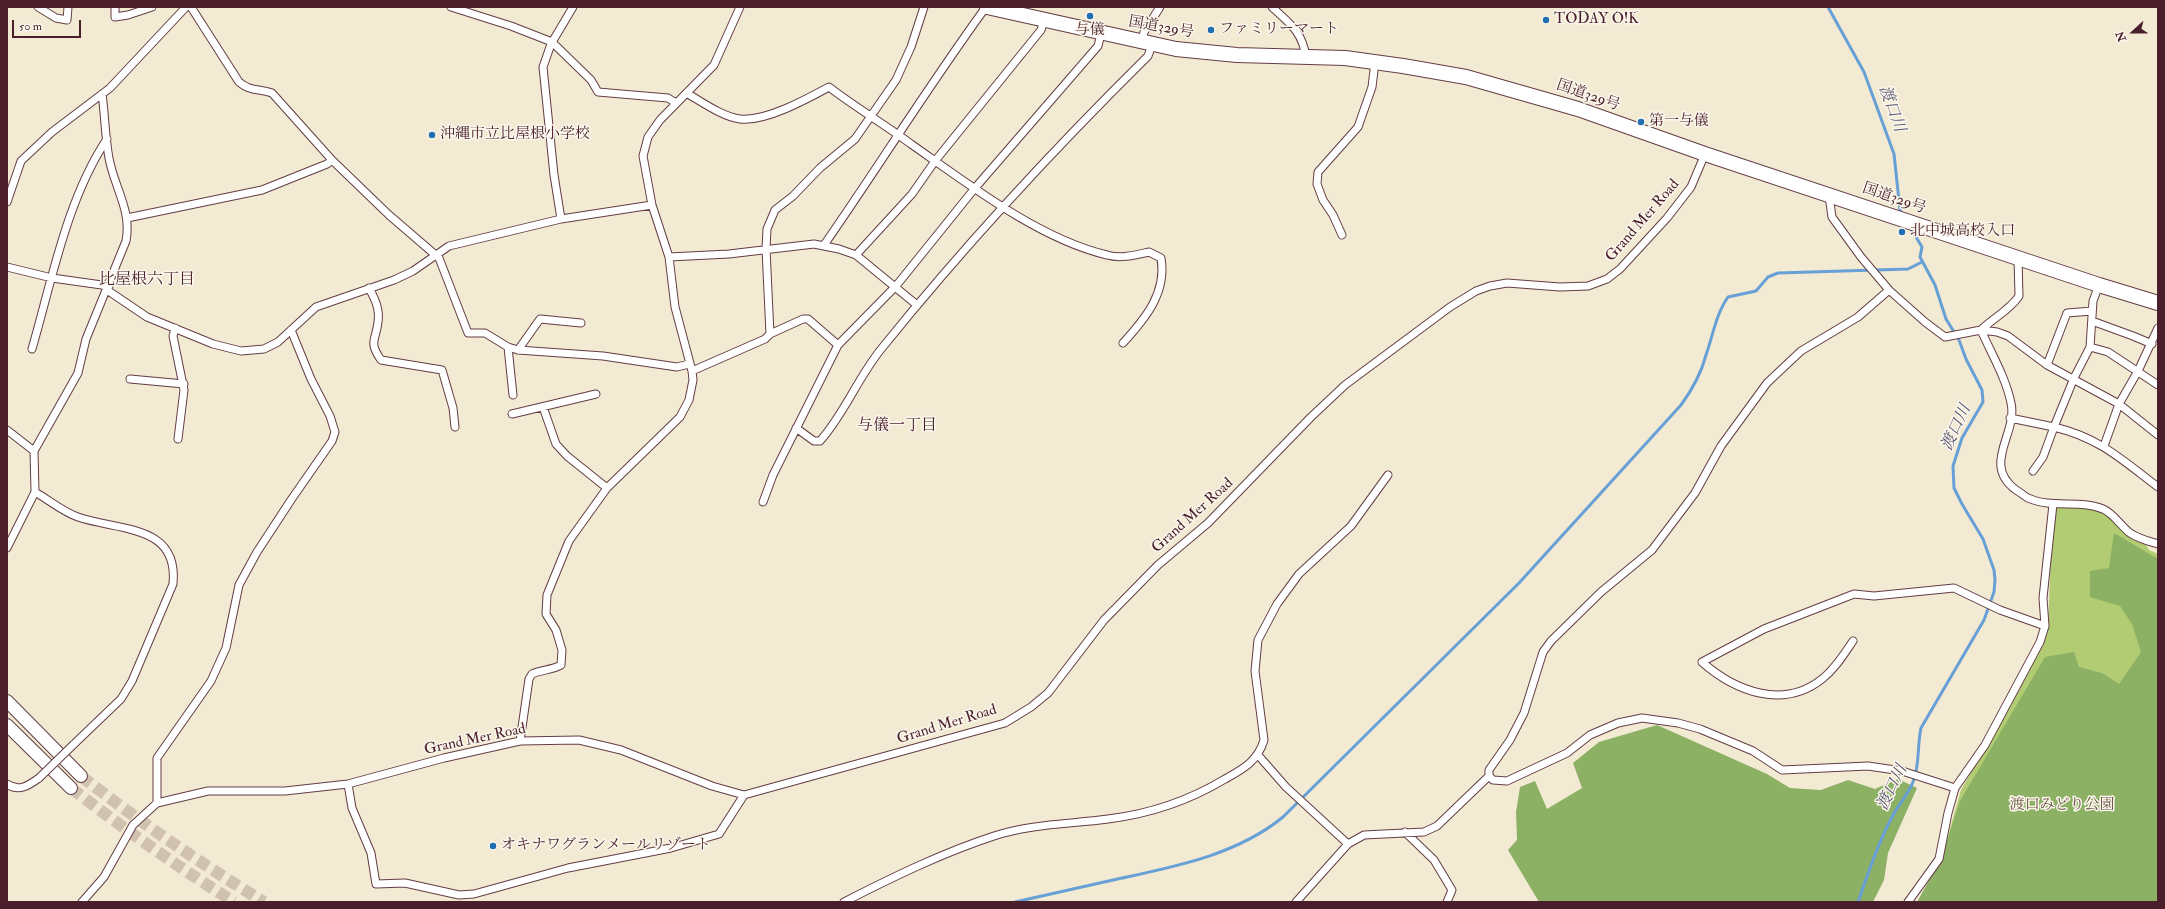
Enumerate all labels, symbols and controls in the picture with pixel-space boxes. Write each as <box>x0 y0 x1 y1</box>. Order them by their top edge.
marker: 与儀 <box>1085 11 1095 21</box>
place label: TODAY O!K <box>1554 11 1639 29</box>
scale bar <box>14 12 83 38</box>
north arrow <box>2113 12 2153 52</box>
street label: 国道329号 <box>1127 13 1195 43</box>
marker: TODAY O!K <box>1541 15 1551 25</box>
text: 50 m <box>19 19 42 34</box>
place label: ファミリーマート <box>1219 21 1339 39</box>
place label: 与儀 <box>1075 22 1105 40</box>
marker: ファミリーマート <box>1206 25 1216 35</box>
text: N <box>2113 30 2129 43</box>
street label: 国道329号 <box>1554 77 1622 115</box>
water label: 渡口川 <box>1874 83 1908 135</box>
place label: 第一与儀 <box>1649 113 1709 131</box>
marker: 第一与儀 <box>1636 117 1646 127</box>
place label: 沖縄市立比屋根小学校 <box>440 126 590 144</box>
marker: 沖縄市立比屋根小学校 <box>427 130 437 140</box>
street label: Grand Mer Road <box>1602 176 1684 266</box>
street label: 国道329号 <box>1860 180 1928 218</box>
place label: 北中城高校入口 <box>1910 223 2015 241</box>
marker: 北中城高校入口 <box>1897 227 1907 237</box>
district label: 比屋根六丁目 <box>99 271 195 291</box>
water label: 渡口川 <box>1938 402 1976 454</box>
district label: 与儀一丁目 <box>857 417 937 437</box>
street label: Grand Mer Road <box>1149 475 1237 557</box>
street label: Grand Mer Road <box>895 701 999 749</box>
street label: Grand Mer Road <box>423 720 527 760</box>
water label: 渡口川 <box>1874 762 1912 814</box>
park label: 渡口みどり公園 <box>2010 797 2114 815</box>
place label: オキナワグランメールリゾート <box>501 837 711 855</box>
marker: オキナワグランメールリゾート <box>488 841 498 851</box>

